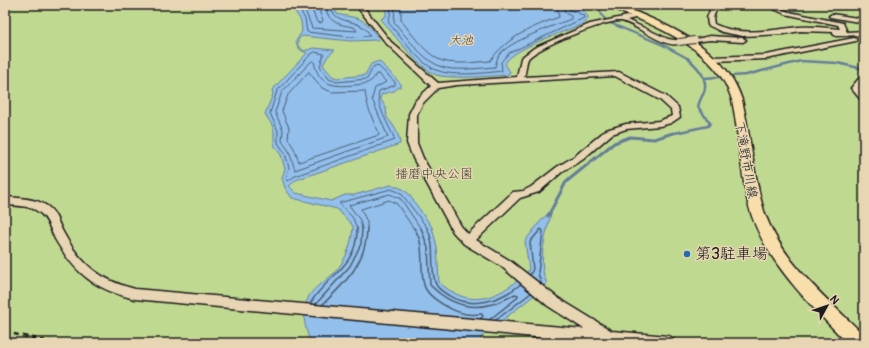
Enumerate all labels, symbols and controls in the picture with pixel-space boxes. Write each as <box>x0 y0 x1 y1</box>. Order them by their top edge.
water label: 大池 <box>449 33 474 48</box>
street label: 下滝野市川線 <box>731 120 761 201</box>
park label: 播磨中央公園 <box>395 166 473 182</box>
place label: 第3駐車場 <box>695 244 768 264</box>
marker: 第3駐車場 <box>682 249 692 259</box>
north arrow <box>807 286 847 326</box>
text: N <box>827 293 842 307</box>

